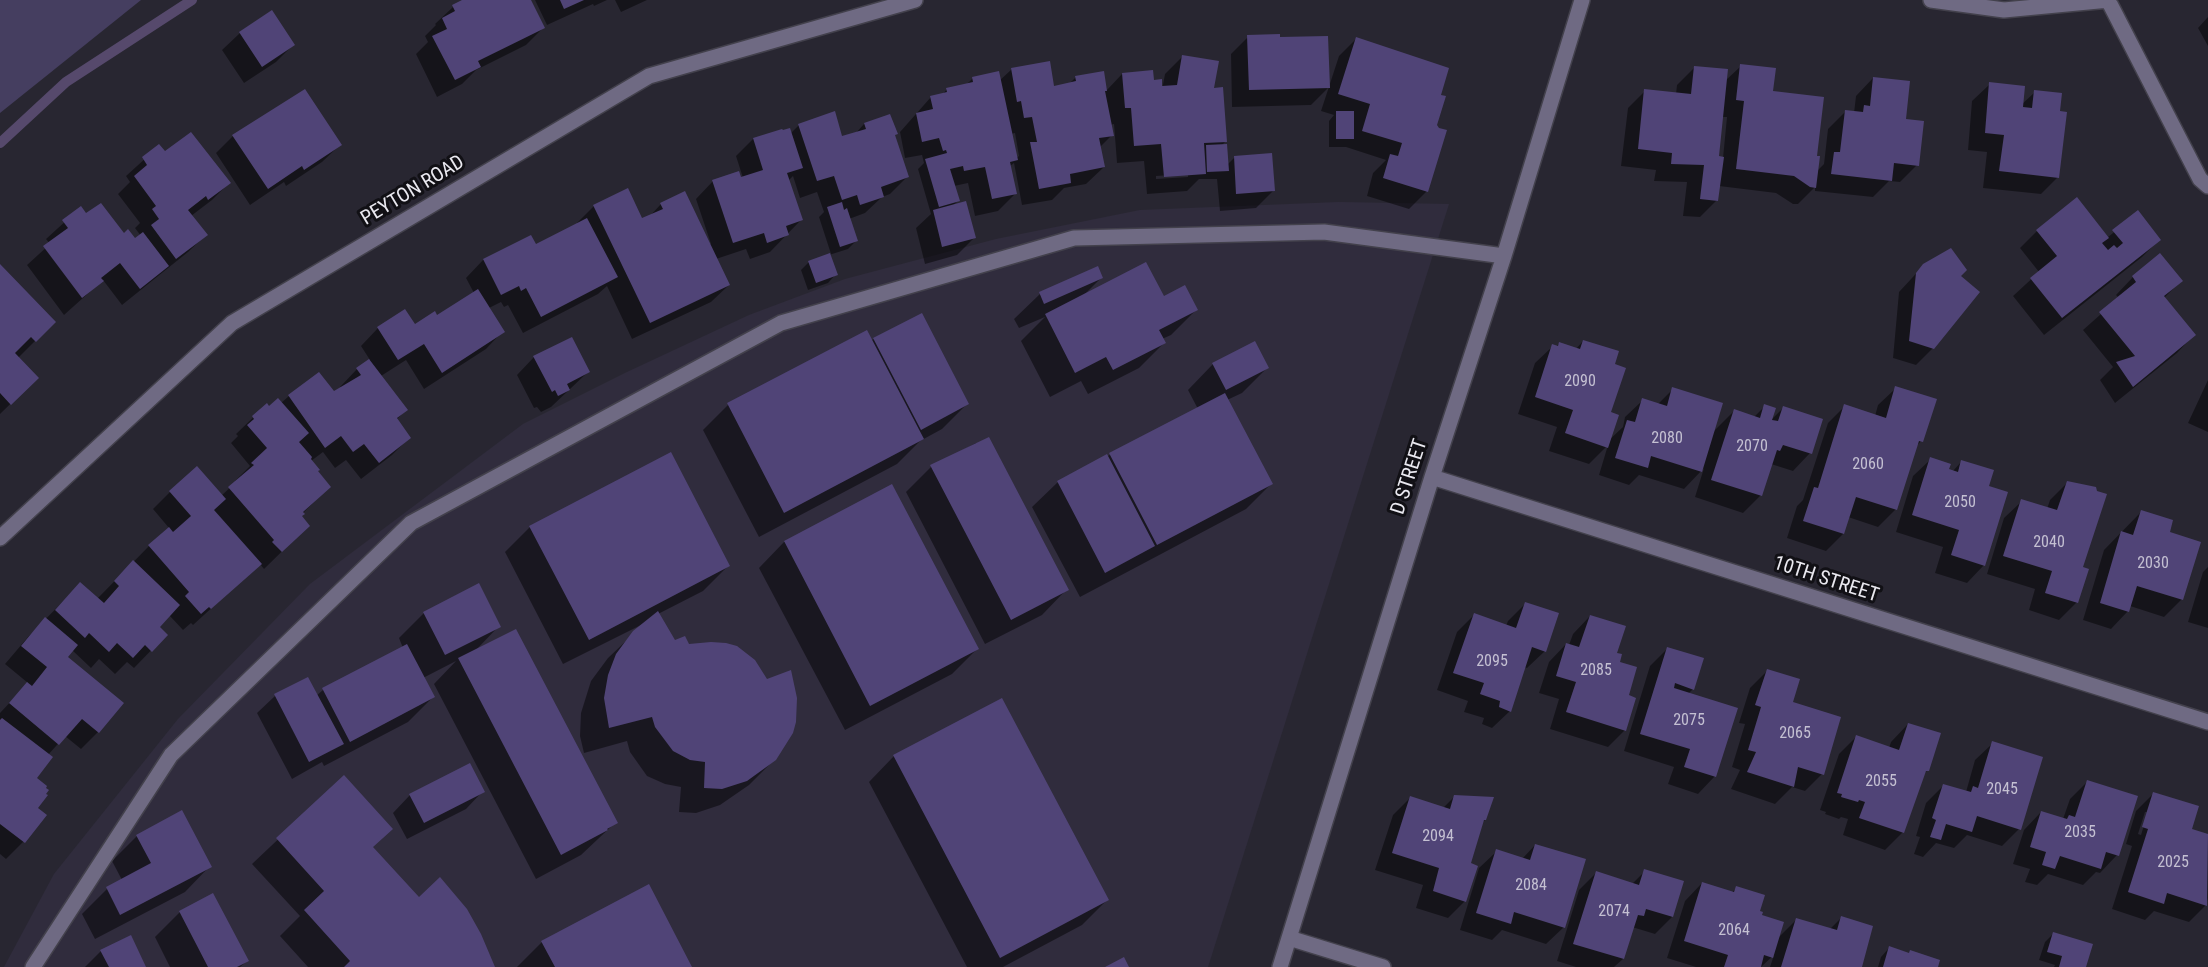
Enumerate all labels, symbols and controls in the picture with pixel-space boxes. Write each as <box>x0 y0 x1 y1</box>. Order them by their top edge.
street label: PEYTON ROAD <box>357 151 469 231</box>
house number: 2090 <box>1564 372 1596 392</box>
house number: 2080 <box>1651 429 1683 449</box>
street label: D STREET <box>1387 436 1433 518</box>
house number: 2070 <box>1736 437 1768 457</box>
house number: 2060 <box>1852 455 1884 475</box>
house number: 2050 <box>1944 493 1976 513</box>
house number: 2040 <box>2033 533 2065 553</box>
street label: 10TH STREET <box>1770 552 1882 608</box>
house number: 2030 <box>2137 554 2169 574</box>
house number: 2095 <box>1476 652 1508 672</box>
house number: 2085 <box>1580 661 1612 681</box>
house number: 2075 <box>1673 711 1705 731</box>
house number: 2065 <box>1779 724 1811 744</box>
house number: 2055 <box>1865 772 1897 792</box>
house number: 2045 <box>1986 780 2018 800</box>
house number: 2035 <box>2064 823 2096 843</box>
house number: 2094 <box>1422 827 1454 847</box>
house number: 2025 <box>2157 853 2189 873</box>
house number: 2084 <box>1515 876 1547 896</box>
house number: 2074 <box>1598 902 1630 922</box>
house number: 2064 <box>1718 921 1750 941</box>

